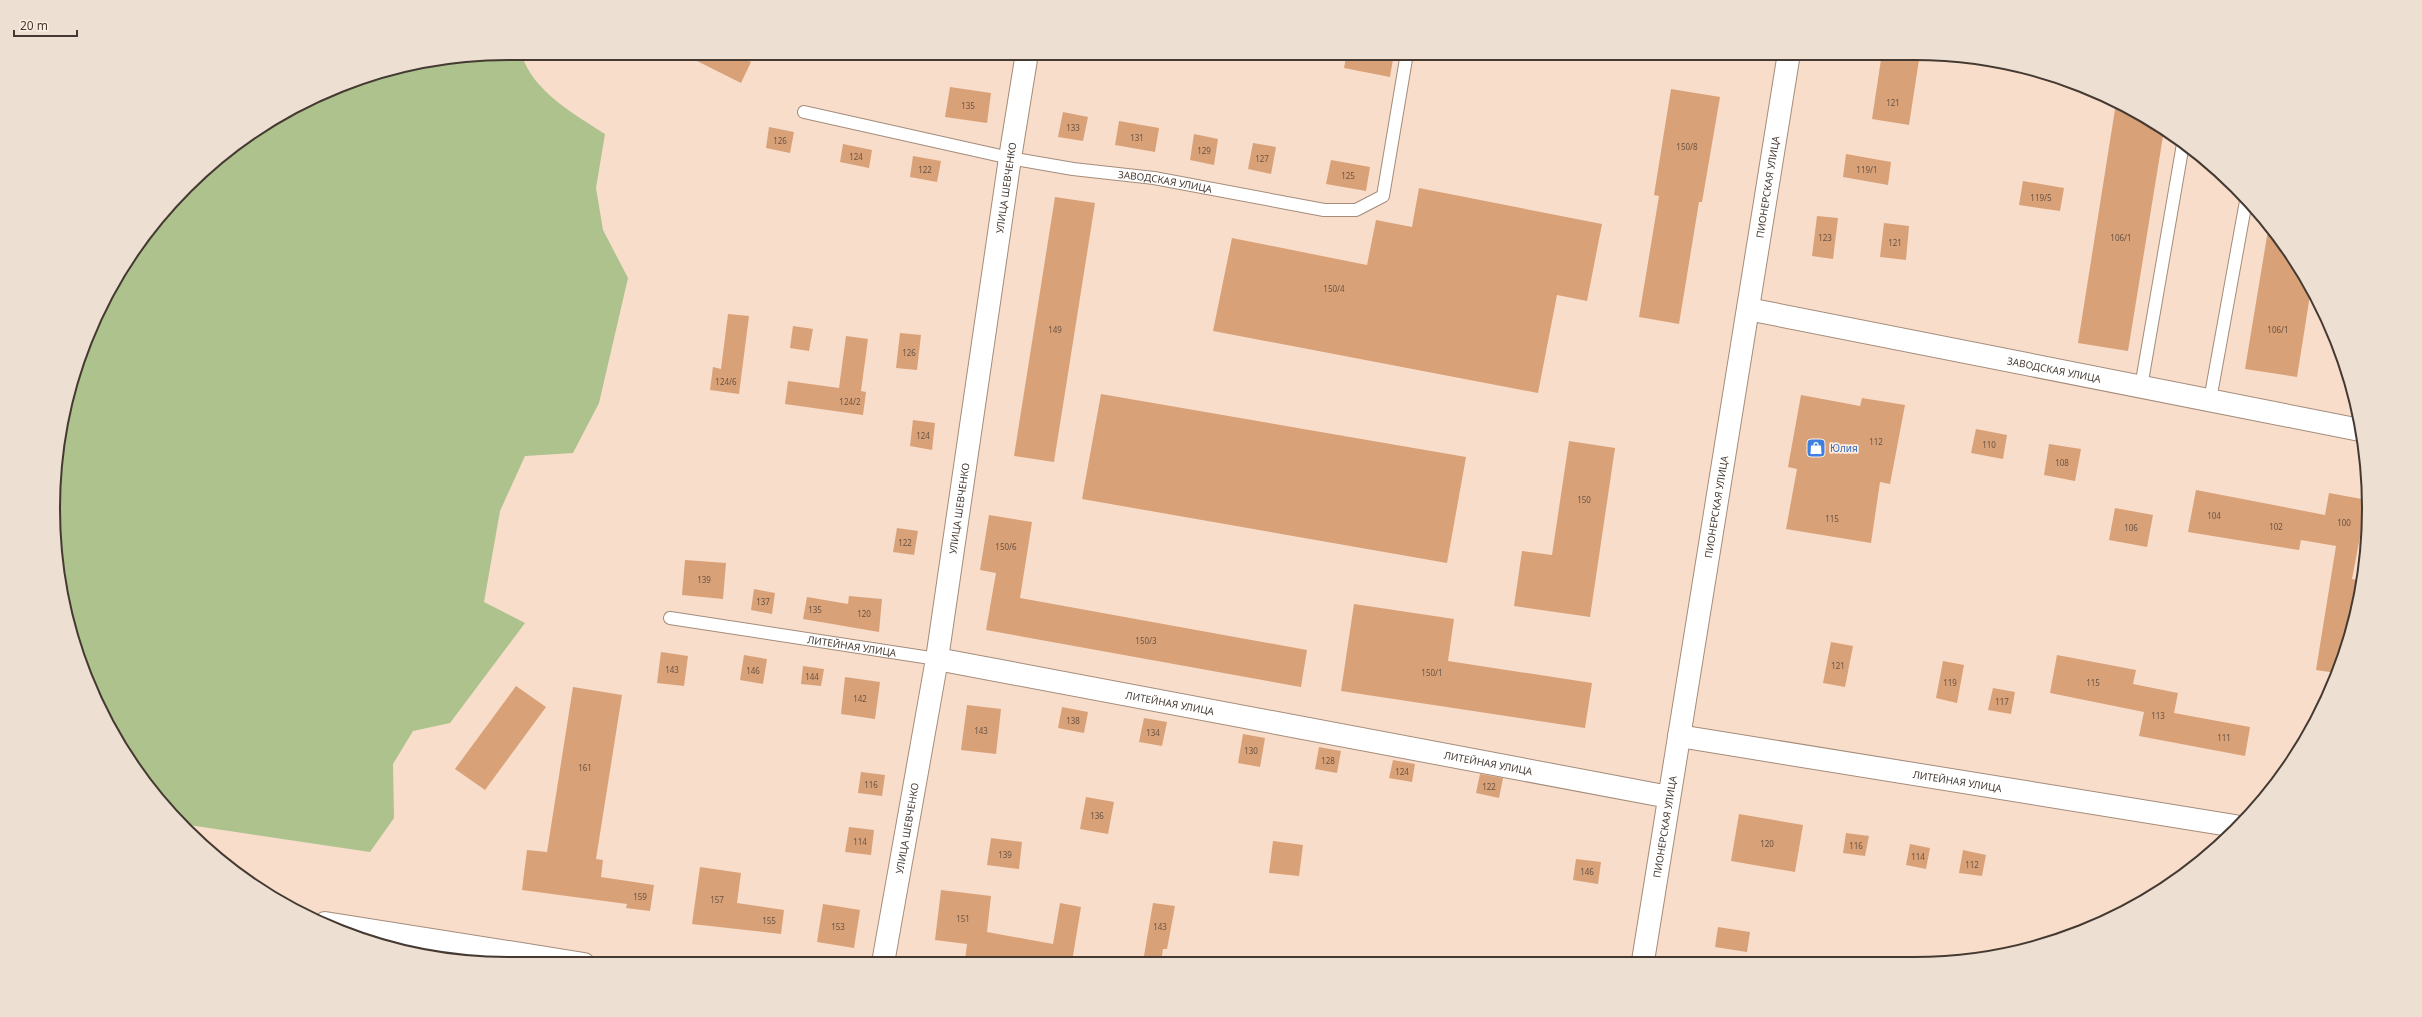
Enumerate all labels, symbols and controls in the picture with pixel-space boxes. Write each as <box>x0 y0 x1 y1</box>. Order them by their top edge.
scale bar <box>14 12 77 38</box>
text: 20 m <box>20 17 48 34</box>
house number: 121 <box>1886 97 1900 108</box>
house number: 135 <box>961 100 975 111</box>
house number: 133 <box>1066 122 1080 133</box>
house number: 131 <box>1130 132 1144 143</box>
street label: ПИОНЕРСКАЯ УЛИЦА <box>1752 134 1783 239</box>
house number: 126 <box>773 135 787 146</box>
street label: УЛИЦА ШЕВЧЕНКО <box>992 141 1020 234</box>
house number: 150/8 <box>1676 141 1698 152</box>
house number: 129 <box>1197 145 1211 156</box>
house number: 124 <box>849 151 863 162</box>
house number: 127 <box>1255 153 1269 164</box>
house number: 122 <box>918 164 932 175</box>
house number: 119/1 <box>1856 164 1878 175</box>
street label: ЗАВОДСКАЯ УЛИЦА <box>1117 167 1214 196</box>
house number: 125 <box>1341 170 1355 181</box>
house number: 119/5 <box>2030 192 2052 203</box>
house number: 123 <box>1818 232 1832 243</box>
house number: 106/1 <box>2110 232 2132 243</box>
house number: 121 <box>1888 237 1902 248</box>
house number: 150/4 <box>1323 283 1345 294</box>
house number: 149 <box>1048 324 1062 335</box>
house number: 106/1 <box>2267 324 2289 335</box>
house number: 126 <box>902 347 916 358</box>
street label: ЗАВОДСКАЯ УЛИЦА <box>2006 353 2103 386</box>
house number: 124/6 <box>715 376 737 387</box>
house number: 124/2 <box>839 396 861 407</box>
house number: 124 <box>916 430 930 441</box>
house number: 112 <box>1869 436 1883 447</box>
shop icon: Юлия <box>1805 437 1827 459</box>
house number: 110 <box>1982 439 1996 450</box>
place label: Юлия <box>1830 441 1858 455</box>
street label: ПИОНЕРСКАЯ УЛИЦА <box>1701 454 1731 559</box>
house number: 108 <box>2055 457 2069 468</box>
street label: УЛИЦА ШЕВЧЕНКО <box>945 461 973 555</box>
house number: 150 <box>1577 494 1591 505</box>
house number: 104 <box>2207 510 2221 521</box>
house number: 115 <box>1825 513 1839 524</box>
house number: 100 <box>2337 517 2351 528</box>
house number: 102 <box>2269 521 2283 532</box>
house number: 106 <box>2124 522 2138 533</box>
house number: 122 <box>898 537 912 548</box>
house number: 150/6 <box>995 541 1017 552</box>
house number: 139 <box>697 574 711 585</box>
house number: 137 <box>756 596 770 607</box>
house number: 135 <box>808 604 822 615</box>
house number: 120 <box>857 608 871 619</box>
street label: ЛИТЕЙНАЯ УЛИЦА <box>806 632 898 660</box>
house number: 150/3 <box>1135 635 1157 646</box>
house number: 121 <box>1831 660 1845 671</box>
house number: 143 <box>665 664 679 675</box>
house number: 146 <box>746 665 760 676</box>
house number: 150/1 <box>1421 667 1443 678</box>
house number: 144 <box>805 671 819 682</box>
house number: 119 <box>1943 677 1957 688</box>
house number: 115 <box>2086 677 2100 688</box>
street label: ЛИТЕЙНАЯ УЛИЦА <box>1125 688 1216 718</box>
house number: 142 <box>853 693 867 704</box>
house number: 117 <box>1995 696 2009 707</box>
house number: 113 <box>2151 710 2165 721</box>
house number: 138 <box>1066 715 1080 726</box>
house number: 143 <box>974 725 988 736</box>
house number: 134 <box>1146 727 1160 738</box>
house number: 111 <box>2217 732 2231 743</box>
house number: 130 <box>1244 745 1258 756</box>
street label: ЛИТЕЙНАЯ УЛИЦА <box>1443 748 1534 778</box>
house number: 128 <box>1321 755 1335 766</box>
house number: 161 <box>578 762 592 773</box>
house number: 124 <box>1395 766 1409 777</box>
street label: ЛИТЕЙНАЯ УЛИЦА <box>1912 767 2003 795</box>
street label: ПИОНЕРСКАЯ УЛИЦА <box>1649 774 1680 879</box>
house number: 116 <box>864 779 878 790</box>
street label: УЛИЦА ШЕВЧЕНКО <box>892 781 922 875</box>
house number: 122 <box>1482 781 1496 792</box>
house number: 136 <box>1090 810 1104 821</box>
house number: 114 <box>853 836 867 847</box>
house number: 120 <box>1760 838 1774 849</box>
house number: 116 <box>1849 840 1863 851</box>
house number: 139 <box>998 849 1012 860</box>
house number: 114 <box>1911 851 1925 862</box>
house number: 112 <box>1965 859 1979 870</box>
house number: 146 <box>1580 866 1594 877</box>
house number: 159 <box>633 891 647 902</box>
house number: 157 <box>710 894 724 905</box>
house number: 151 <box>956 913 970 924</box>
house number: 155 <box>762 915 776 926</box>
house number: 153 <box>831 921 845 932</box>
house number: 143 <box>1153 921 1167 932</box>

